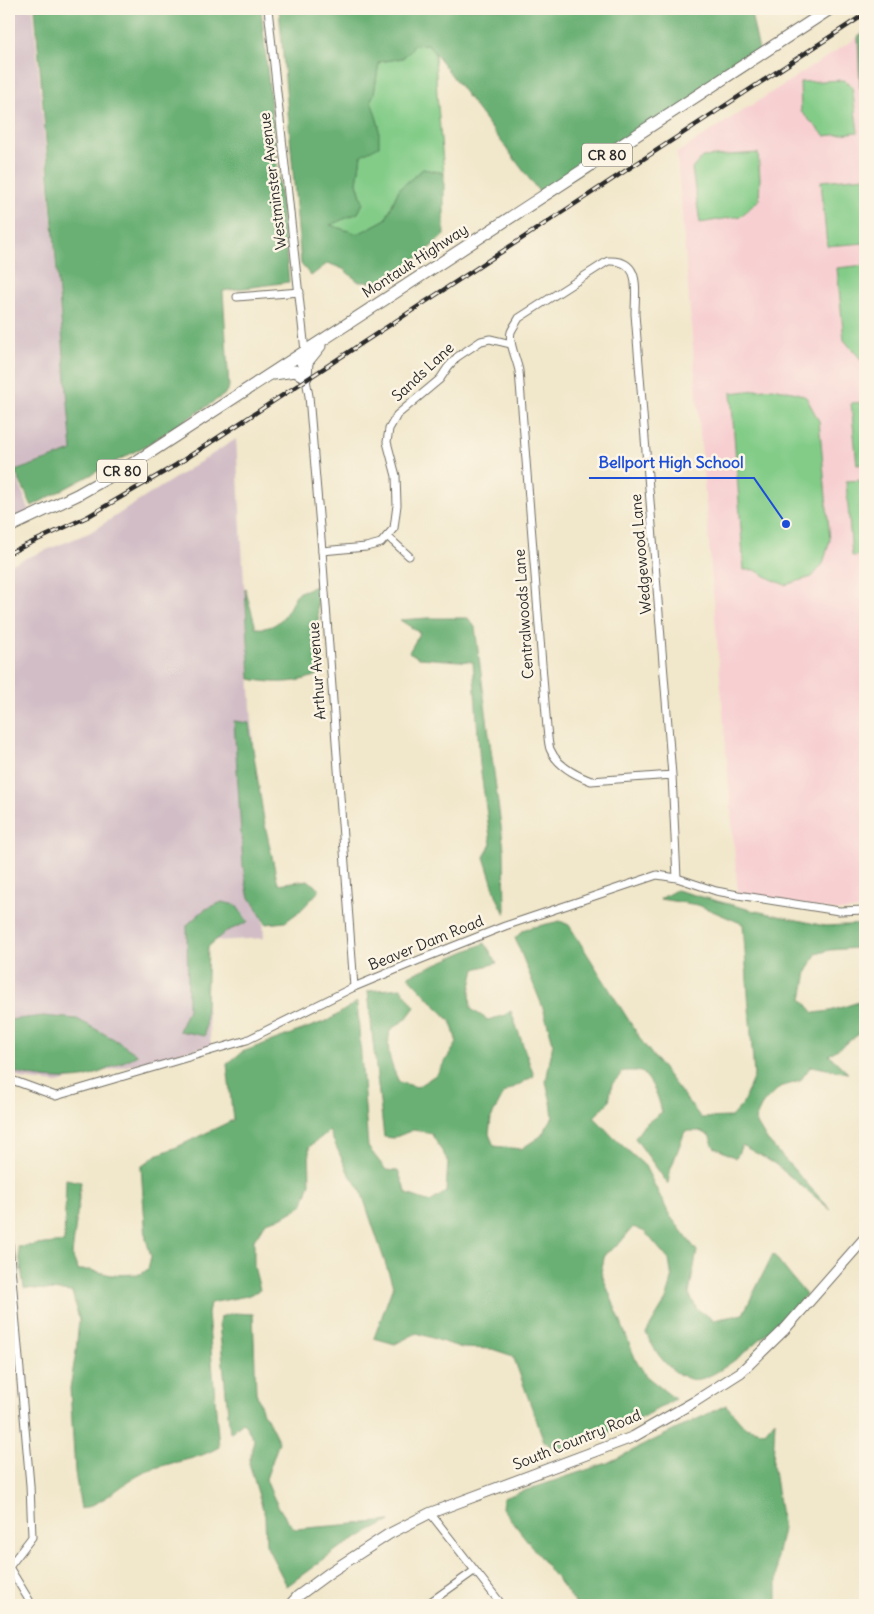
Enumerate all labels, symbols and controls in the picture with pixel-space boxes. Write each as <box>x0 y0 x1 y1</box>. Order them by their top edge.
street label: Westminster Avenue <box>255 111 290 251</box>
road number: CR 80 <box>582 144 632 166</box>
street label: Montauk Highway <box>358 219 471 302</box>
street label: Sands Lane <box>388 338 458 405</box>
callout: Bellport High School <box>589 447 754 478</box>
text: Bellport High School <box>599 452 744 473</box>
road number: CR 80 <box>97 460 147 482</box>
street label: Wedgewood Lane <box>626 493 655 615</box>
street label: Centralwoods Lane <box>509 548 538 680</box>
street label: Arthur Avenue <box>304 621 329 721</box>
street label: Beaver Dam Road <box>365 911 486 974</box>
street label: South Country Road <box>510 1405 644 1474</box>

